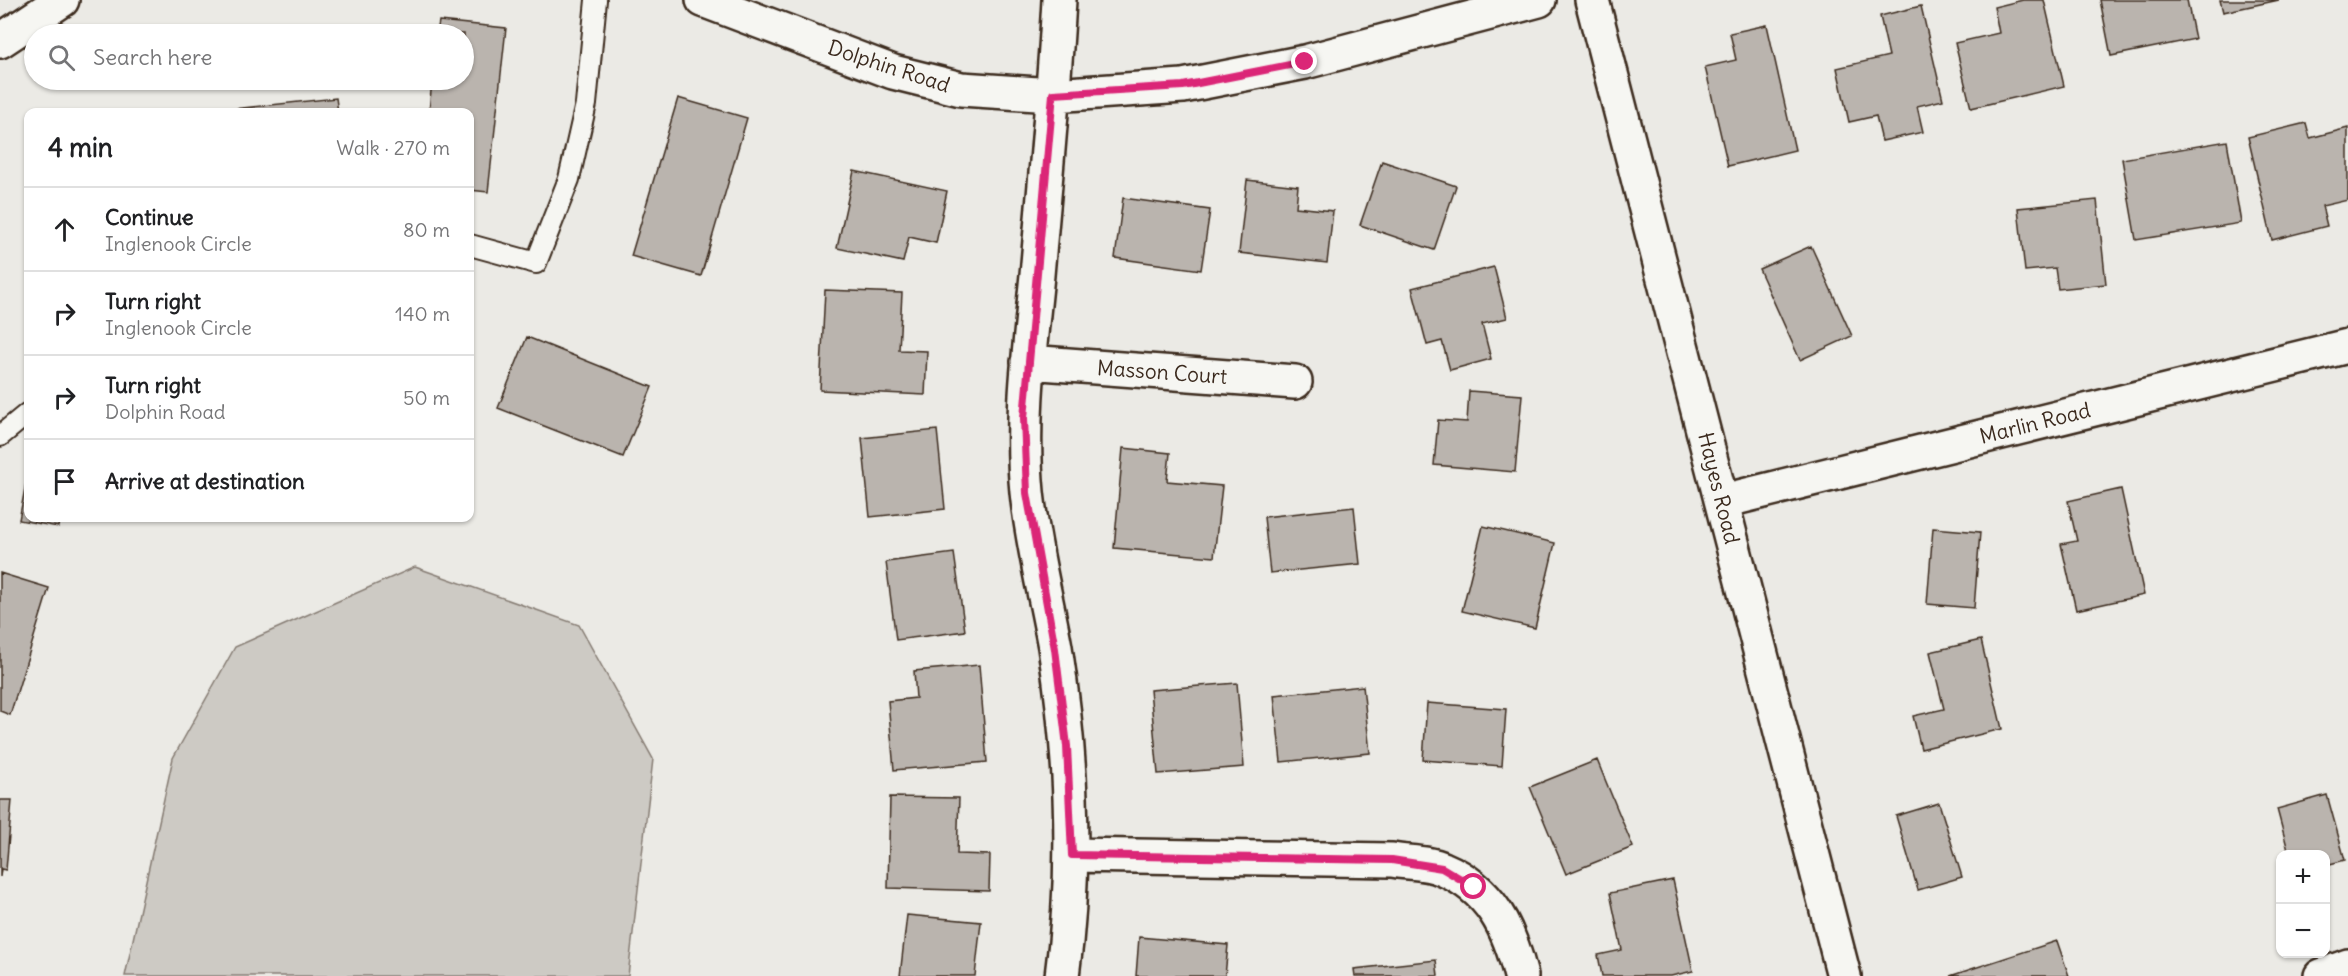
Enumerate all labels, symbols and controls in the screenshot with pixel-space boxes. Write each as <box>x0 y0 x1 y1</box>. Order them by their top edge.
search box <box>24 24 474 90</box>
street label: Dolphin Road <box>825 34 953 98</box>
icon: search <box>45 41 78 74</box>
text: Search here <box>93 43 212 71</box>
route end <box>1291 48 1317 74</box>
text: 4 min <box>48 131 113 164</box>
text: Walk · 270 m <box>336 135 450 160</box>
text: Continue <box>105 203 194 231</box>
icon: ahead <box>48 213 81 246</box>
text: 80 m <box>403 217 450 242</box>
text: Inglenook Circle <box>105 231 252 256</box>
text: Turn right <box>105 287 201 315</box>
icon: right <box>48 297 81 330</box>
text: 140 m <box>395 301 450 326</box>
text: Inglenook Circle <box>105 315 252 340</box>
street label: Masson Court <box>1096 354 1228 390</box>
text: Turn right <box>105 371 201 399</box>
icon: right <box>48 381 81 414</box>
text: 50 m <box>403 385 450 410</box>
street label: Marlin Road <box>1977 396 2093 450</box>
text: Dolphin Road <box>105 399 226 424</box>
street label: Hayes Road <box>1692 429 1746 547</box>
icon: arrive <box>48 465 81 498</box>
text: Arrive at destination <box>105 467 305 495</box>
map controls <box>2276 850 2330 958</box>
button: + <box>2276 850 2330 904</box>
route start <box>1460 873 1486 899</box>
button: − <box>2276 904 2330 958</box>

